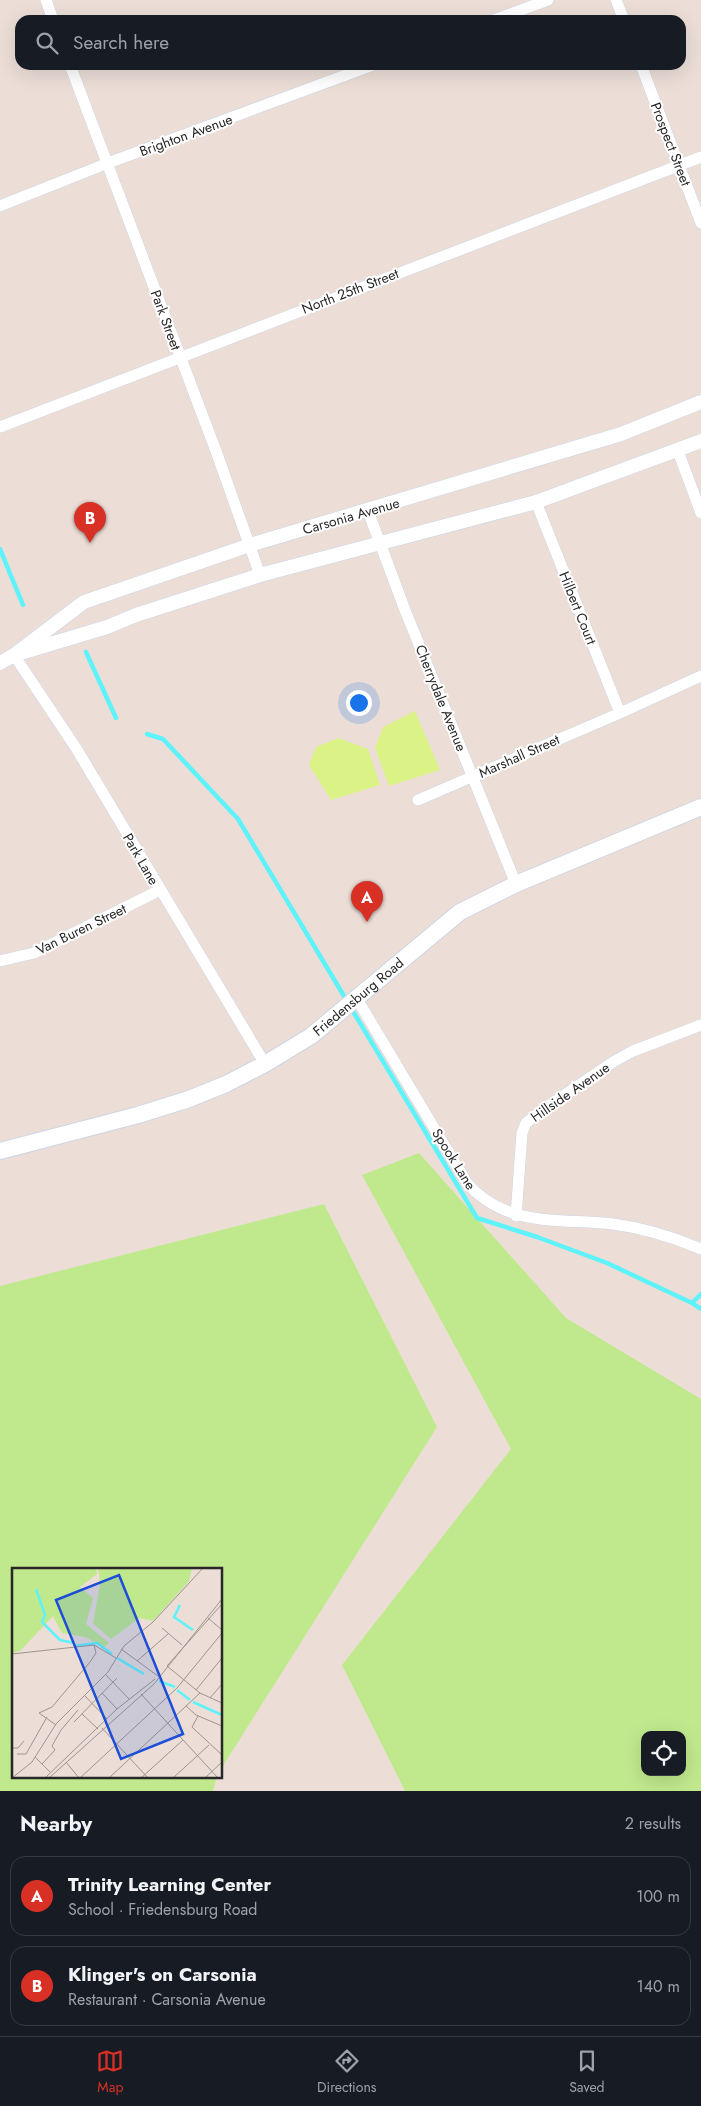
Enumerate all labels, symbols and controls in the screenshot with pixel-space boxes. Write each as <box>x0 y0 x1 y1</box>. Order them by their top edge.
search box <box>15 15 686 70</box>
icon: search <box>33 29 61 57</box>
text: Search here <box>73 29 169 56</box>
street label: Prospect Street <box>646 99 696 189</box>
street label: Brighton Avenue <box>137 109 235 161</box>
street label: North 25th Street <box>299 263 402 319</box>
street label: Park Street <box>146 287 186 353</box>
street label: Carsonia Avenue <box>300 493 402 539</box>
pin: B <box>74 502 106 543</box>
street label: Hilbert Court <box>554 568 602 648</box>
street label: Cherrydale Avenue <box>411 642 471 754</box>
your location <box>346 690 372 716</box>
street label: Marshall Street <box>475 729 563 783</box>
street label: Park Lane <box>118 829 164 889</box>
pin: A <box>351 881 383 922</box>
street label: Van Buren Street <box>33 898 130 959</box>
street label: Friedensburg Road <box>308 953 408 1041</box>
street label: Hillside Avenue <box>526 1057 614 1127</box>
street label: Spook Lane <box>427 1124 481 1194</box>
inset map <box>12 1568 222 1778</box>
map controls <box>641 1731 686 1776</box>
button: locate <box>641 1731 686 1776</box>
text: Nearby <box>20 1809 92 1839</box>
text: 2 results <box>625 1812 681 1835</box>
text: Trinity Learning Center <box>68 1871 271 1898</box>
text: A <box>31 1885 43 1908</box>
text: 100 m <box>636 1885 680 1908</box>
text: School · Friedensburg Road <box>68 1898 257 1921</box>
text: Klinger's on Carsonia <box>68 1961 257 1988</box>
text: B <box>32 1975 42 1998</box>
text: 140 m <box>637 1975 680 1998</box>
text: Restaurant · Carsonia Avenue <box>68 1988 266 2011</box>
tab: Map <box>96 2047 124 2097</box>
tab: Directions <box>317 2047 376 2097</box>
tab: Saved <box>569 2047 605 2097</box>

